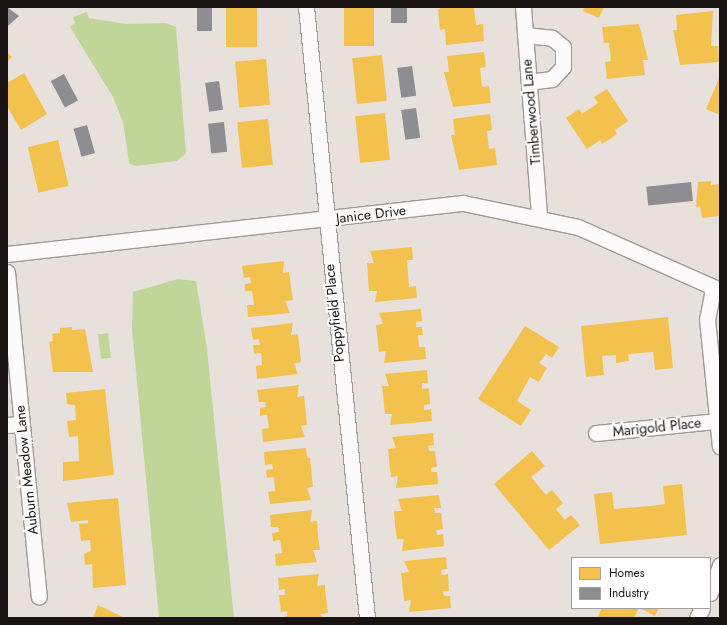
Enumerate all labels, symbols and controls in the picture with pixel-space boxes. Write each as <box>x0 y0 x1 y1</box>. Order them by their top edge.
street label: Timberwood Lane <box>518 59 544 165</box>
street label: Janice Drive <box>335 201 407 227</box>
street label: Poppyfield Place <box>320 263 348 363</box>
street label: Auburn Meadow Lane <box>11 404 41 536</box>
street label: Marigold Place <box>612 414 702 440</box>
legend <box>571 557 711 609</box>
text: Homes <box>609 564 645 582</box>
text: Industry <box>609 584 649 602</box>

